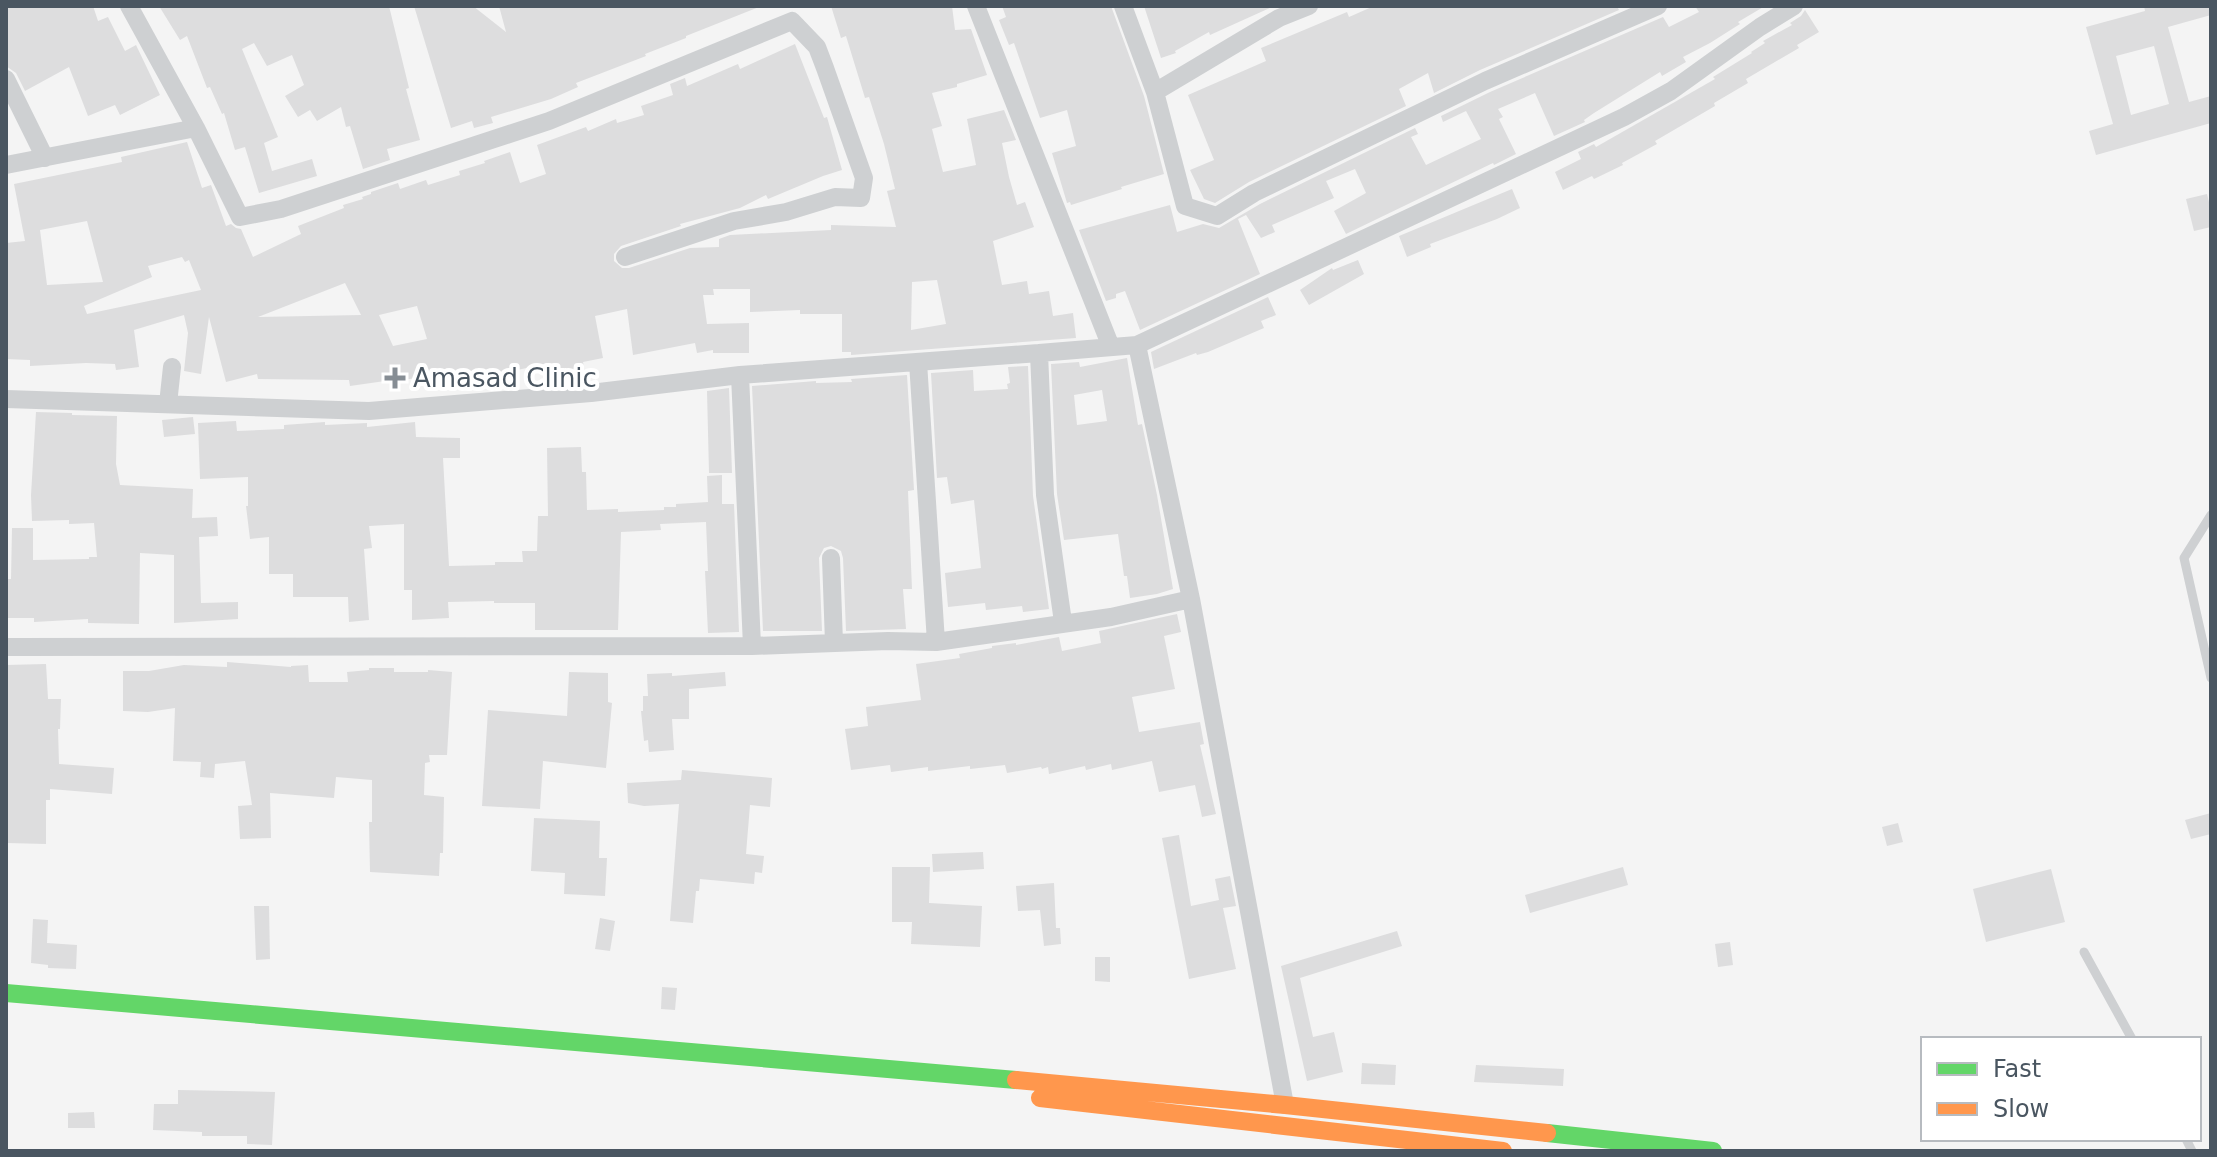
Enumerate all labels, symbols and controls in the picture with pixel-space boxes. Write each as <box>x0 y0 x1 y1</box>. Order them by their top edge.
place label: Amasad Clinic <box>413 363 597 393</box>
marker: Amasad Clinic <box>384 367 406 389</box>
legend <box>1921 1037 2201 1141</box>
text: Fast <box>1993 1055 2041 1083</box>
text: Slow <box>1993 1095 2049 1123</box>

